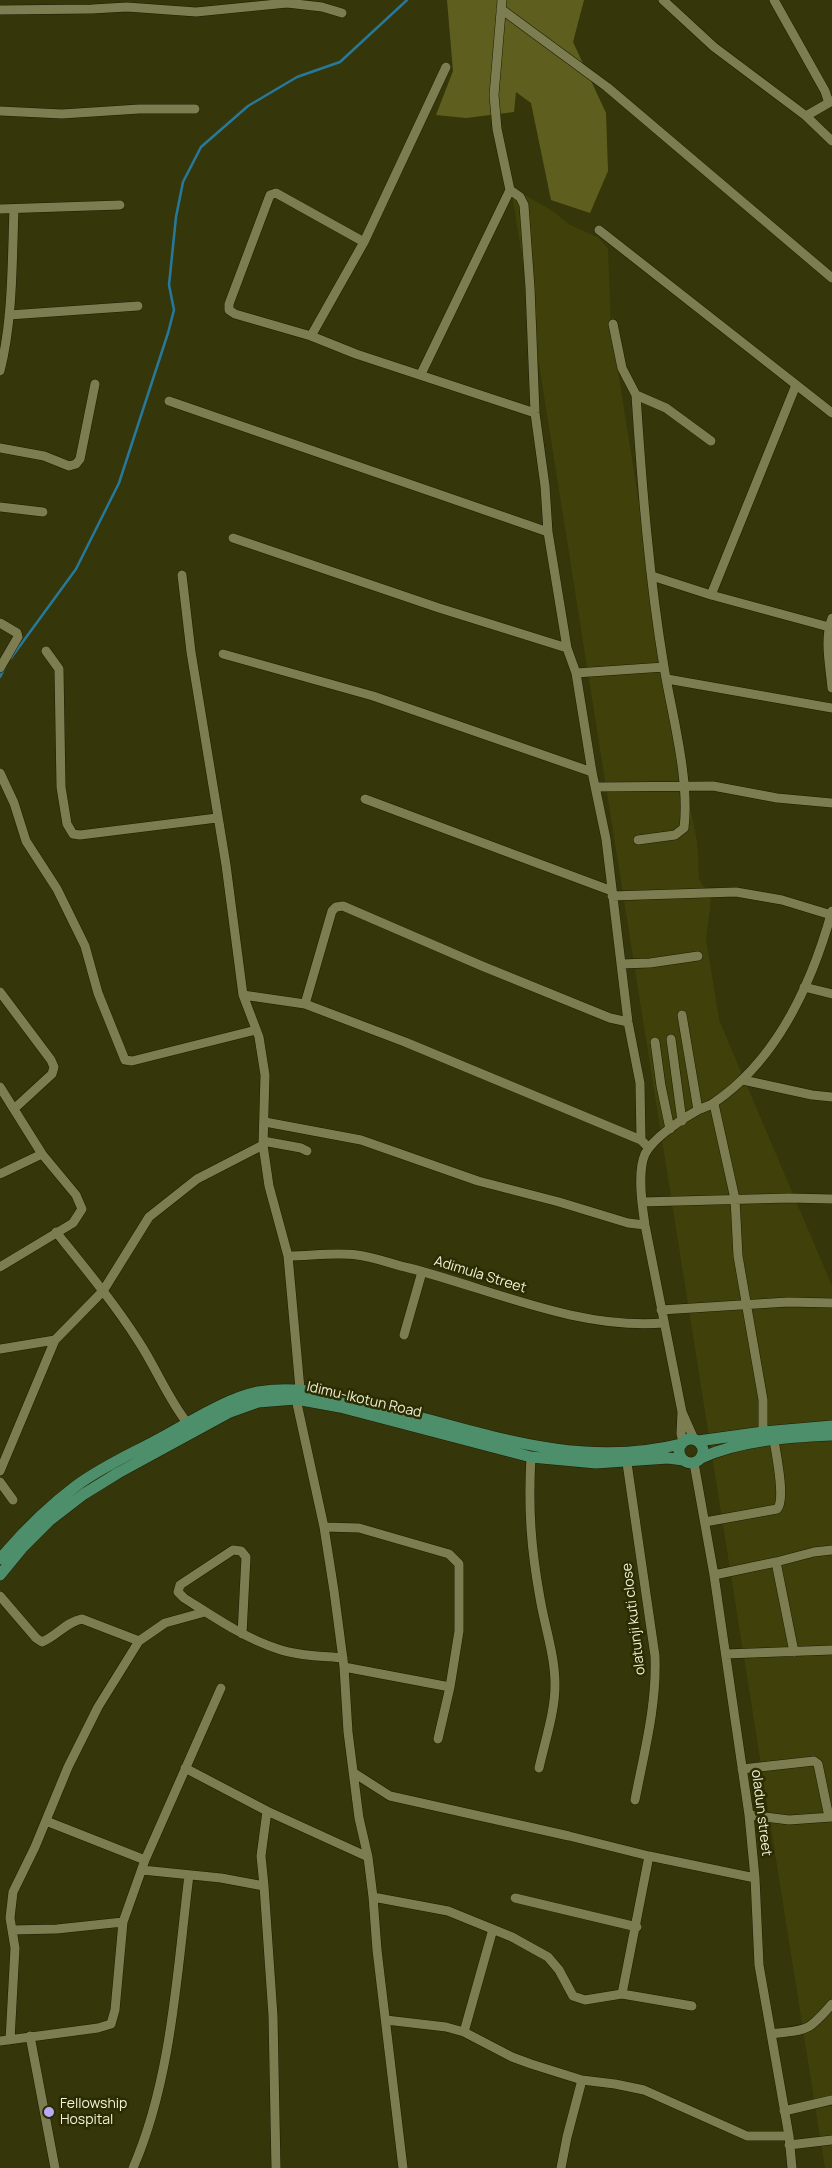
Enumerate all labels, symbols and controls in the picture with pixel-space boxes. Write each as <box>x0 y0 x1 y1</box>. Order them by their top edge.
street label: Adimula Street <box>432 1253 528 1297</box>
street label: Idimu-Ikotun Road <box>305 1379 423 1421</box>
street label: olatunji kuti close <box>619 1562 649 1676</box>
street label: oladun street <box>747 1769 775 1857</box>
place label: Fellowship Hospital <box>60 2096 127 2128</box>
marker: Fellowship Hospital <box>42 2105 56 2119</box>

